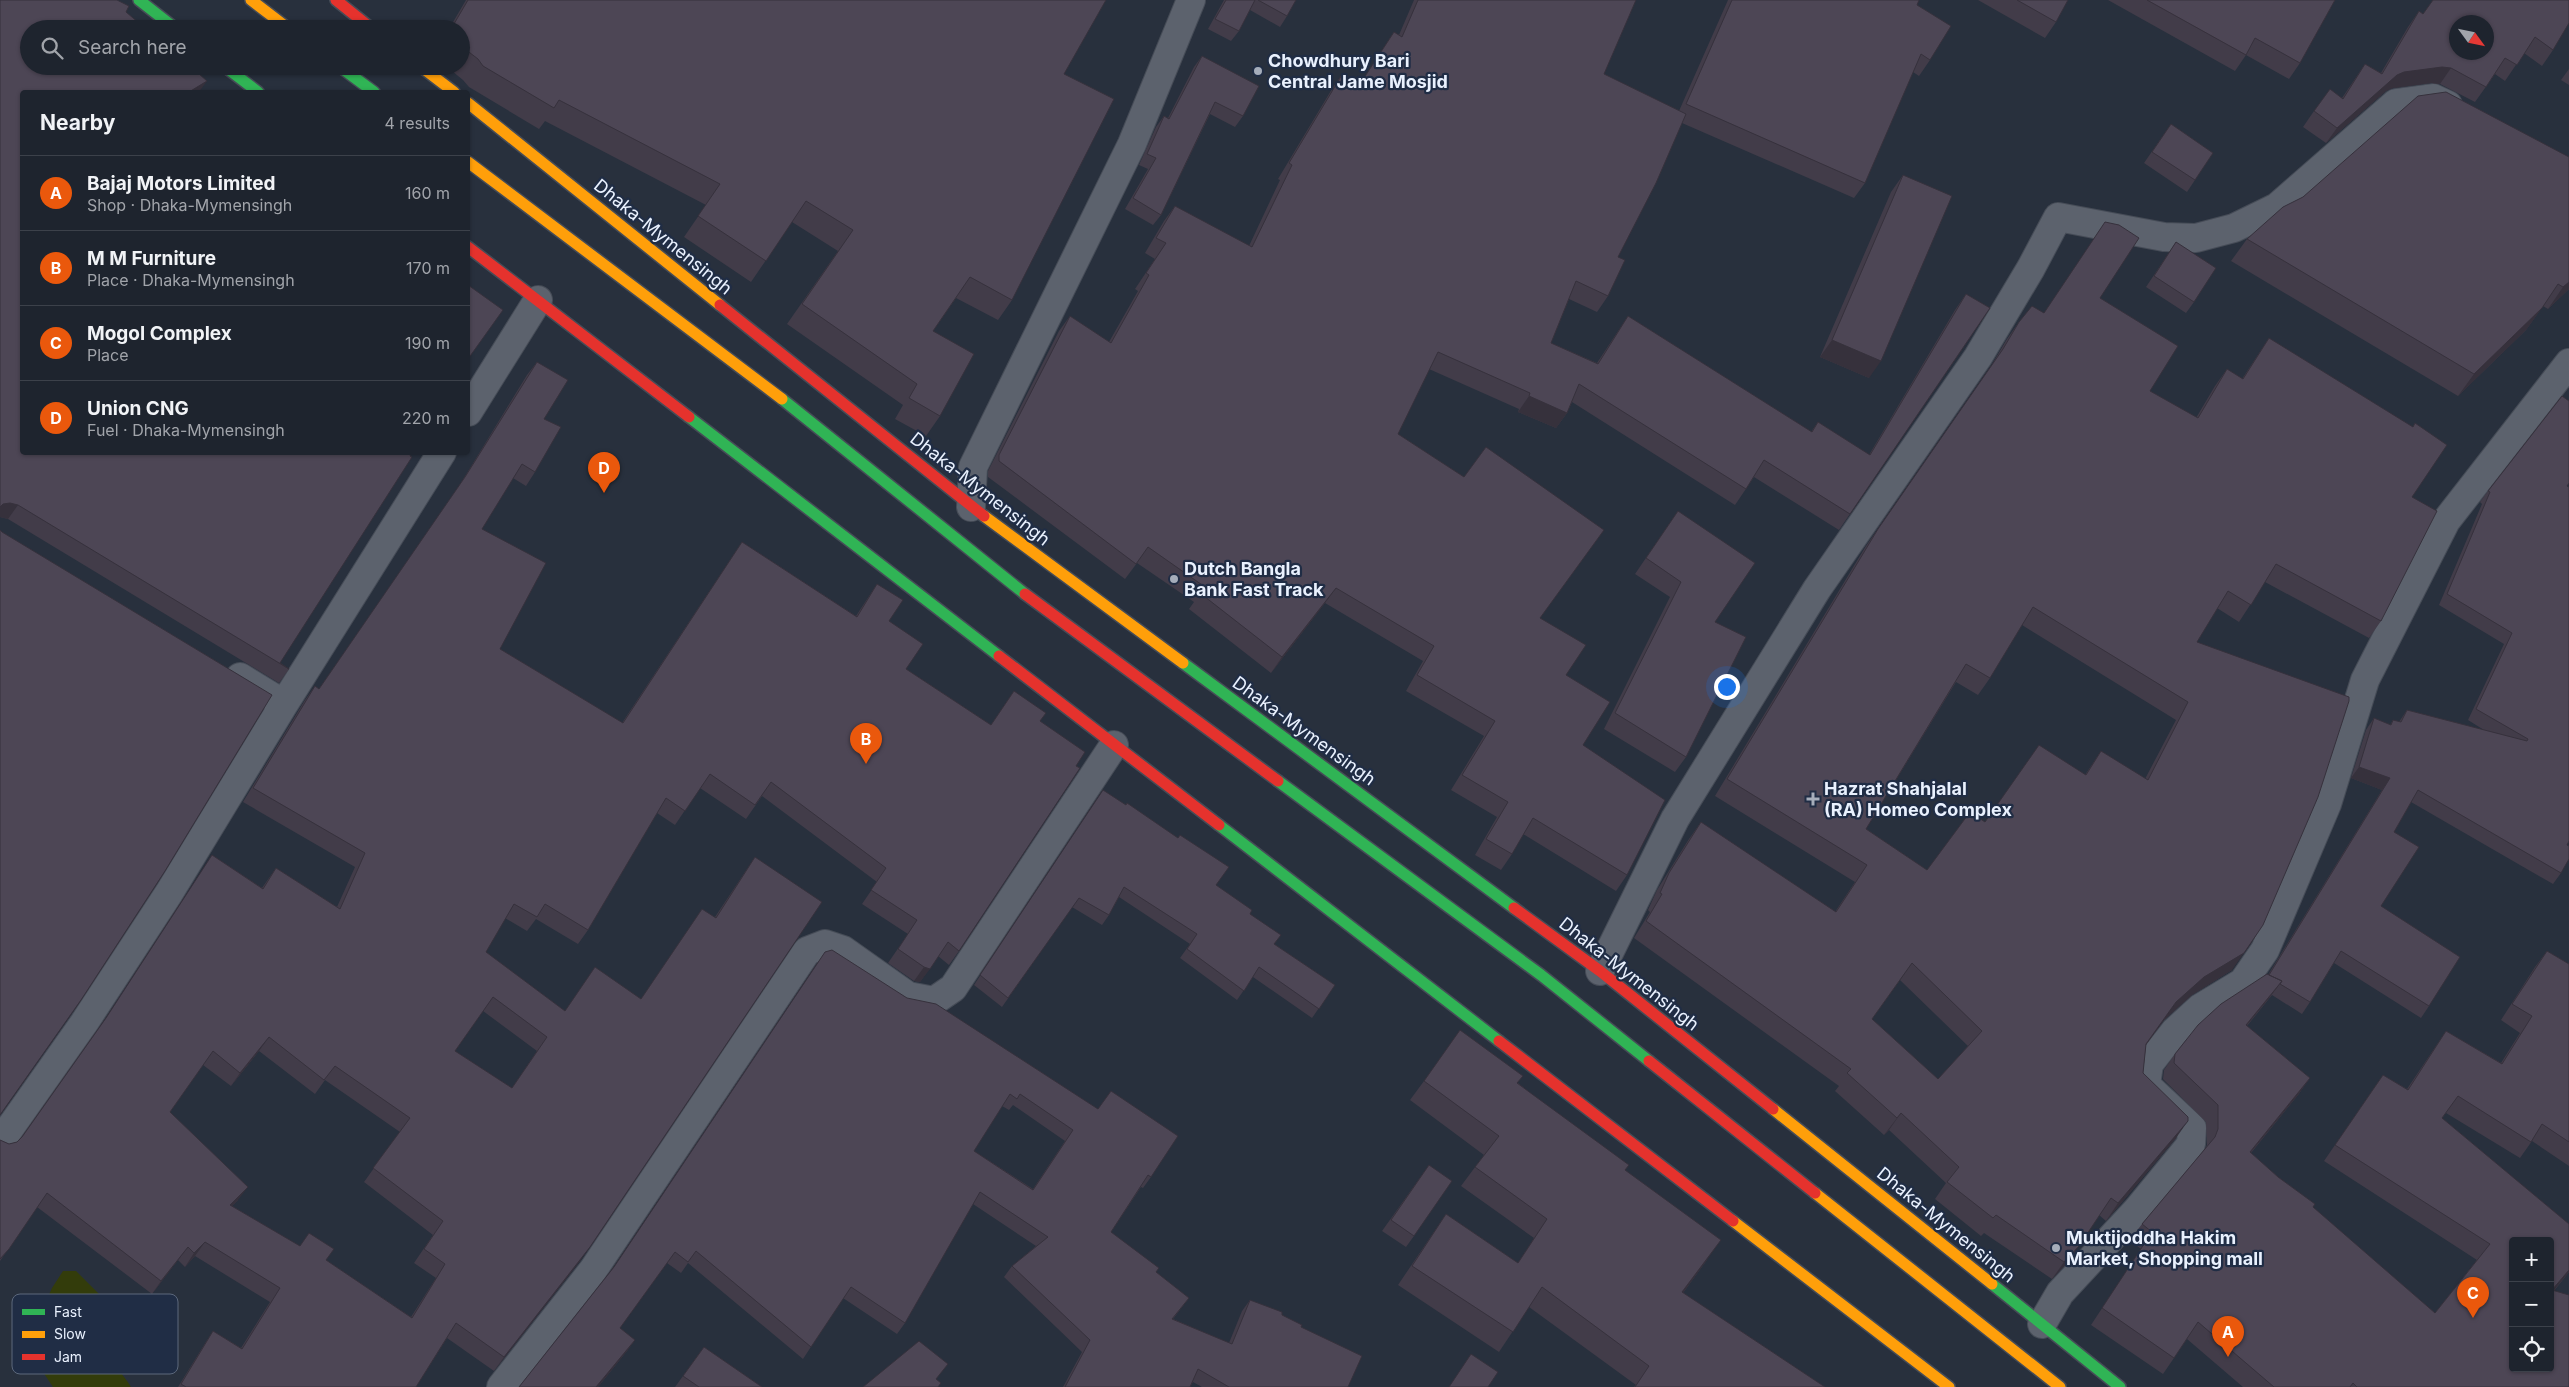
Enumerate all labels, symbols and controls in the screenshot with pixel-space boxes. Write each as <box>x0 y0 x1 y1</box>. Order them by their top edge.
north arrow <box>2449 15 2494 60</box>
search box <box>20 20 470 75</box>
icon: search <box>38 34 66 62</box>
text: Search here <box>78 36 187 59</box>
place label: Chowdhury Bari Central Jame Mosjid <box>1268 50 1448 92</box>
marker: Chowdhury Bari Central Jame Mosjid <box>1252 65 1264 77</box>
text: Nearby <box>40 110 115 135</box>
text: 4 results <box>385 113 450 133</box>
text: Bajaj Motors Limited <box>87 172 276 195</box>
street label: Dhaka-Mymensingh <box>590 174 737 299</box>
text: A <box>50 183 62 203</box>
text: 160 m <box>405 183 450 203</box>
text: Shop · Dhaka-Mymensingh <box>87 195 292 215</box>
text: M M Furniture <box>87 247 216 270</box>
text: B <box>51 258 61 278</box>
text: 170 m <box>406 258 450 278</box>
text: Place · Dhaka-Mymensingh <box>87 270 295 290</box>
text: Mogol Complex <box>87 322 232 345</box>
text: C <box>50 333 62 353</box>
text: 190 m <box>405 333 450 353</box>
text: Place <box>87 345 129 365</box>
text: Union CNG <box>87 397 189 420</box>
text: D <box>50 408 62 428</box>
text: 220 m <box>402 408 450 428</box>
text: Fuel · Dhaka-Mymensingh <box>87 420 285 440</box>
street label: Dhaka-Mymensingh <box>906 428 1054 550</box>
pin: D <box>588 452 620 493</box>
place label: Dutch Bangla Bank Fast Track <box>1184 558 1324 600</box>
marker: Dutch Bangla Bank Fast Track <box>1168 573 1180 585</box>
street label: Dhaka-Mymensingh <box>1229 672 1380 790</box>
your location <box>1714 674 1740 700</box>
pin: B <box>850 723 882 764</box>
place label: Hazrat Shahjalal (RA) Homeo Complex <box>1824 778 2012 820</box>
marker: Hazrat Shahjalal (RA) Homeo Complex <box>1806 792 1820 806</box>
street label: Dhaka-Mymensingh <box>1555 913 1703 1035</box>
street label: Dhaka-Mymensingh <box>1873 1162 2020 1287</box>
place label: Muktijoddha Hakim Market, Shopping mall <box>2066 1227 2263 1269</box>
map controls <box>2509 1237 2554 1372</box>
button: + <box>2509 1237 2554 1282</box>
marker: Muktijoddha Hakim Market, Shopping mall <box>2050 1242 2062 1254</box>
pin: C <box>2457 1277 2489 1318</box>
button: − <box>2509 1282 2554 1327</box>
legend <box>12 1294 178 1374</box>
text: Fast <box>54 1303 82 1320</box>
pin: A <box>2212 1316 2244 1357</box>
text: Slow <box>54 1325 86 1342</box>
button: locate <box>2509 1327 2554 1372</box>
text: Jam <box>54 1348 82 1365</box>

